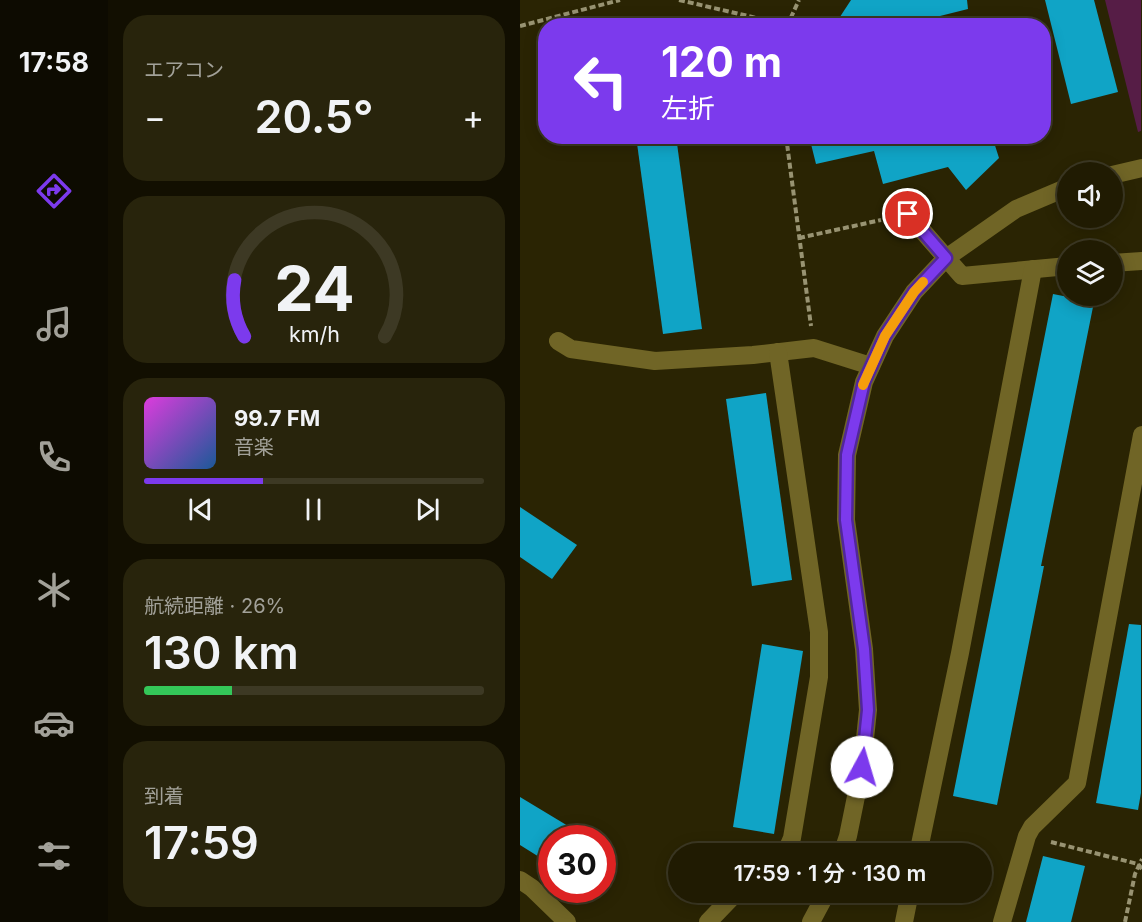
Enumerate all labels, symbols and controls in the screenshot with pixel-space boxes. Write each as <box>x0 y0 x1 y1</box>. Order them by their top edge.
text: 120 m <box>661 36 782 87</box>
icon: left <box>562 42 640 120</box>
text: 17:58 <box>19 46 89 79</box>
text: エアコン <box>144 58 224 82</box>
text: 20.5° <box>254 89 374 144</box>
text: 左折 <box>661 92 715 125</box>
text: − <box>144 97 166 137</box>
text: + <box>462 97 484 137</box>
map controls <box>1057 162 1123 306</box>
button: sound <box>1057 162 1123 228</box>
icon: directions <box>33 170 75 212</box>
pin <box>882 188 933 239</box>
icon: arrive <box>891 197 924 230</box>
button: layers <box>1057 240 1123 306</box>
text: 24 <box>274 251 354 326</box>
icon: music <box>33 303 75 345</box>
text: km/h <box>289 321 339 347</box>
text: 99.7 FM <box>234 405 320 431</box>
text: 音楽 <box>234 435 274 459</box>
icon: phone <box>33 436 75 478</box>
icon: previous <box>184 493 217 526</box>
icon: pause <box>297 493 330 526</box>
icon: next <box>411 493 444 526</box>
icon: climate <box>33 569 75 611</box>
text: 航続距離 · 26% <box>144 594 285 618</box>
text: 130 km <box>144 625 299 680</box>
icon: car <box>33 702 75 744</box>
position arrow <box>830 735 894 799</box>
text: 到着 <box>144 784 184 808</box>
text: 17:59 <box>144 815 259 870</box>
speed limit sign: 30 <box>538 825 616 903</box>
icon: filters <box>33 835 75 877</box>
text: 17:59 · 1 分 · 130 m <box>734 860 926 886</box>

